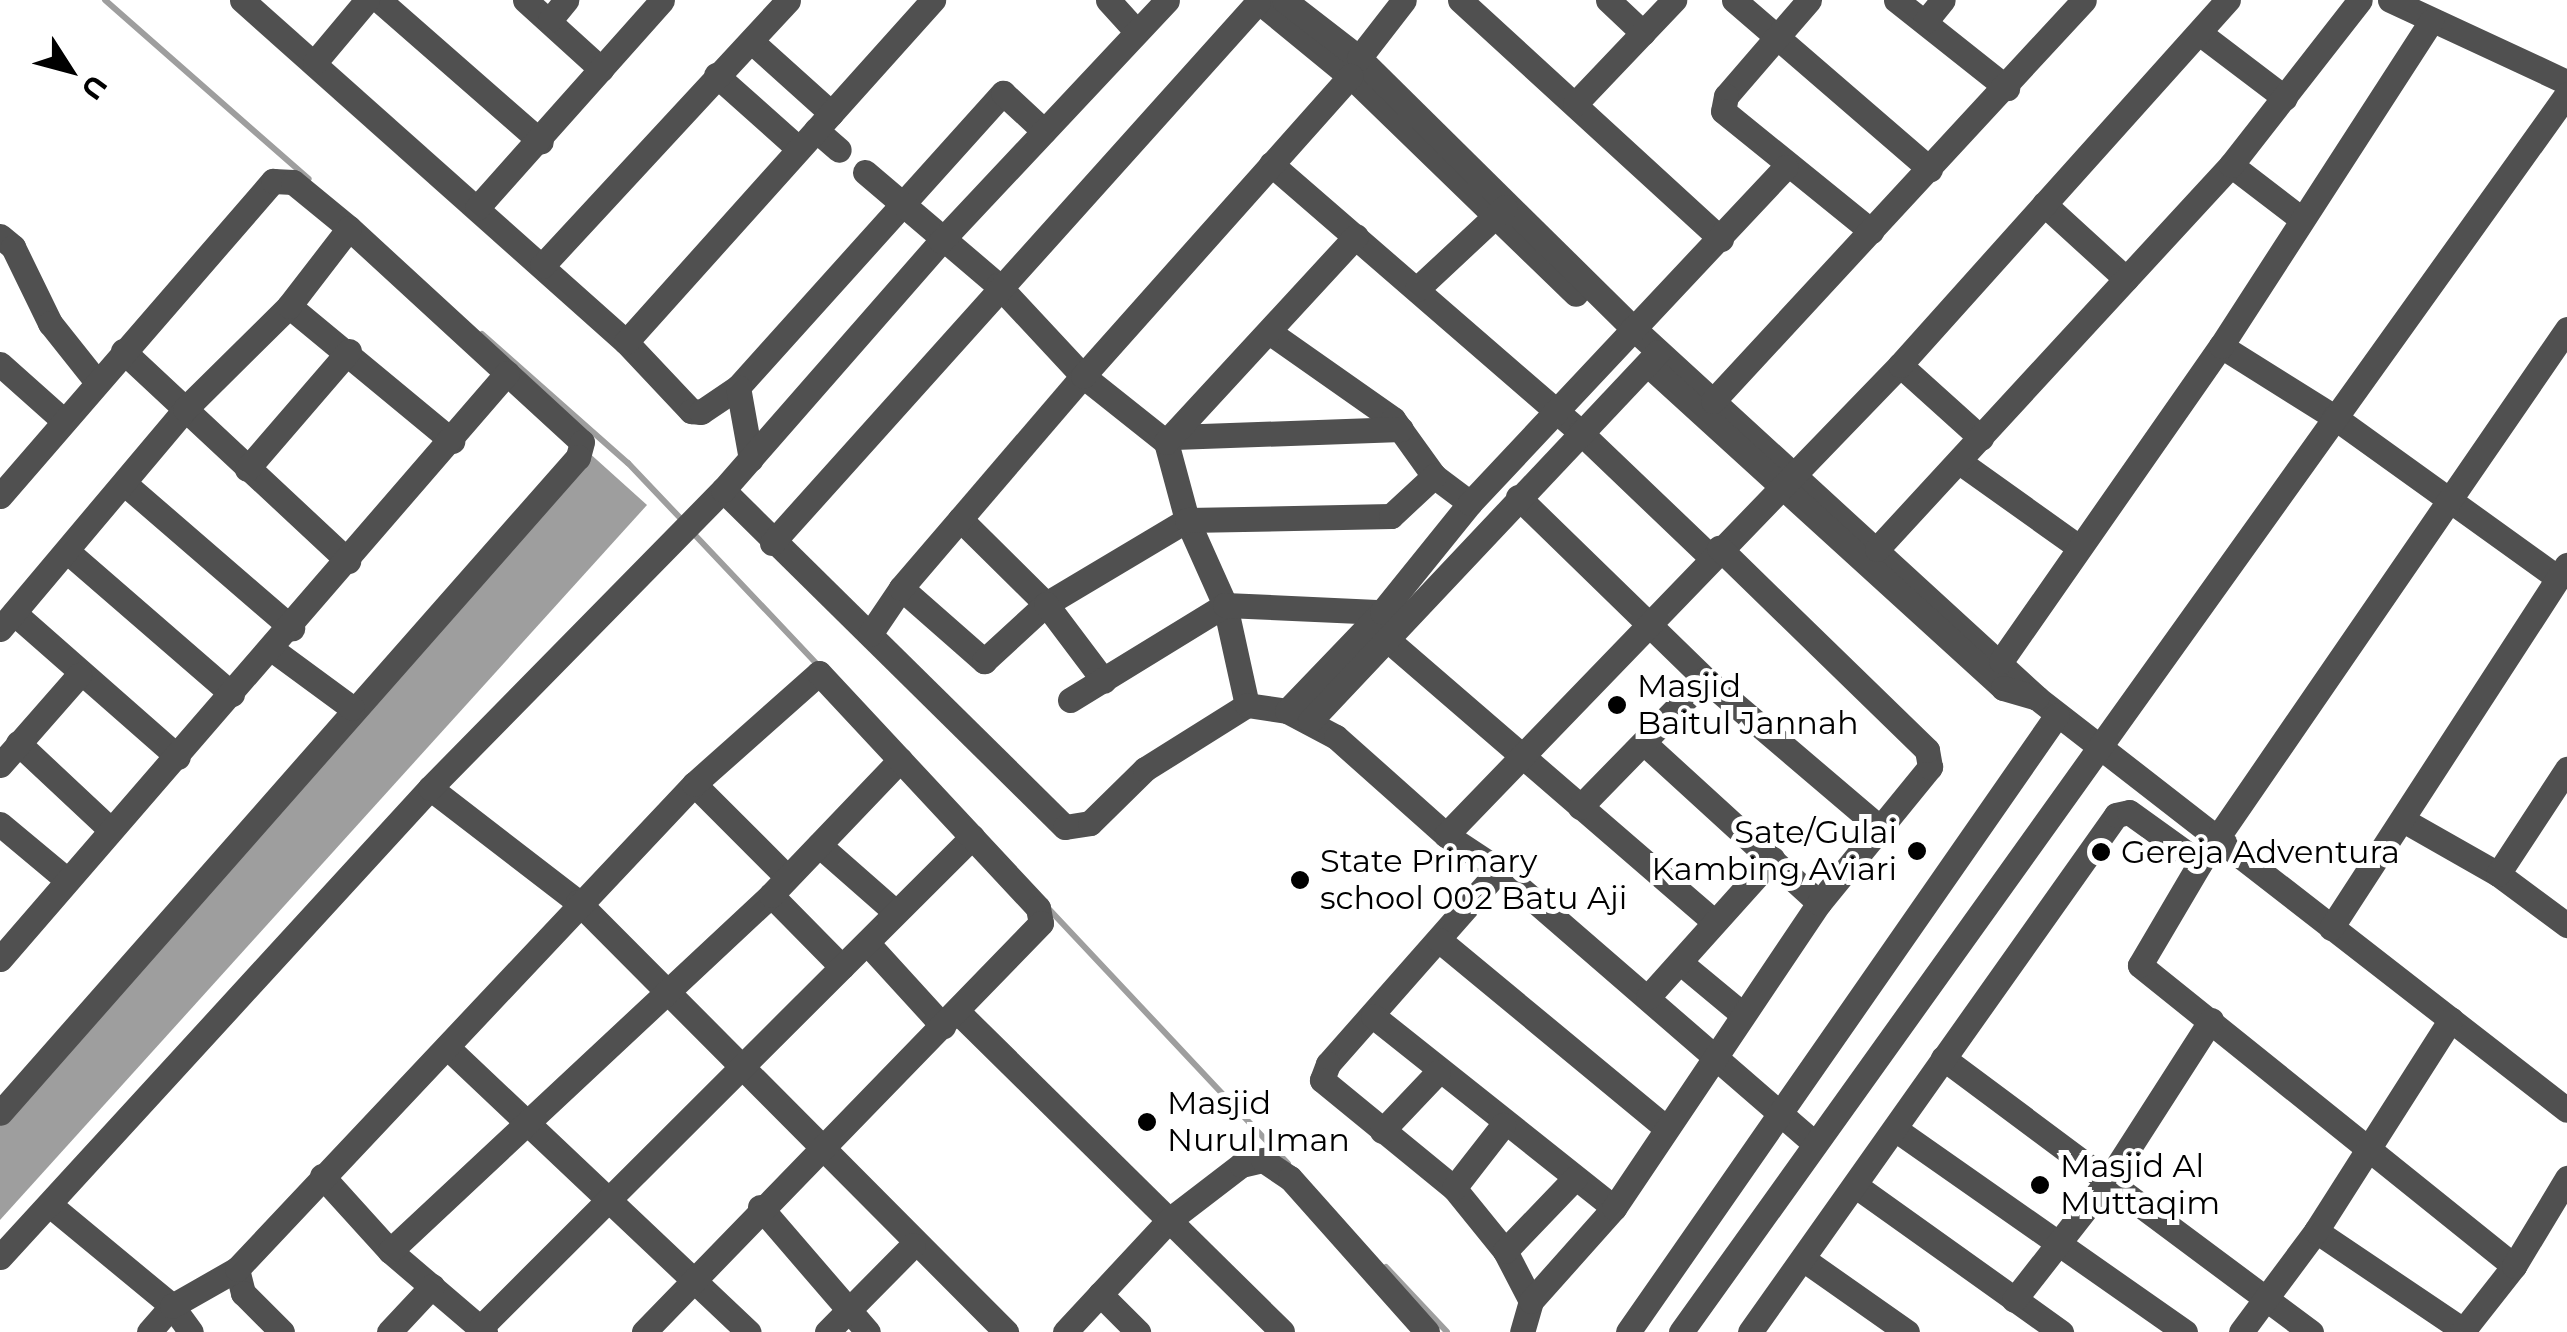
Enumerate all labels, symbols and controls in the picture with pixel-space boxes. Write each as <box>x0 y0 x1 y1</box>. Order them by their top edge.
north arrow <box>20 20 120 120</box>
text: U <box>74 69 115 107</box>
place label: Masjid Baitul Jannah <box>1637 668 1859 743</box>
marker: Masjid Baitul Jannah <box>1606 694 1628 716</box>
place label: Sate/Gulai Kambing Aviari <box>1651 814 1897 889</box>
place label: Gereja Adventura <box>2121 833 2400 871</box>
marker: Sate/Gulai Kambing Aviari <box>1906 840 1928 862</box>
marker: Gereja Adventura <box>2090 841 2112 863</box>
place label: State Primary school 002 Batu Aji <box>1320 843 1627 918</box>
marker: State Primary school 002 Batu Aji <box>1289 869 1311 891</box>
place label: Masjid Nurul Iman <box>1167 1085 1350 1160</box>
marker: Masjid Nurul Iman <box>1136 1111 1158 1133</box>
place label: Masjid Al Muttaqim <box>2060 1148 2220 1223</box>
marker: Masjid Al Muttaqim <box>2029 1174 2051 1196</box>

